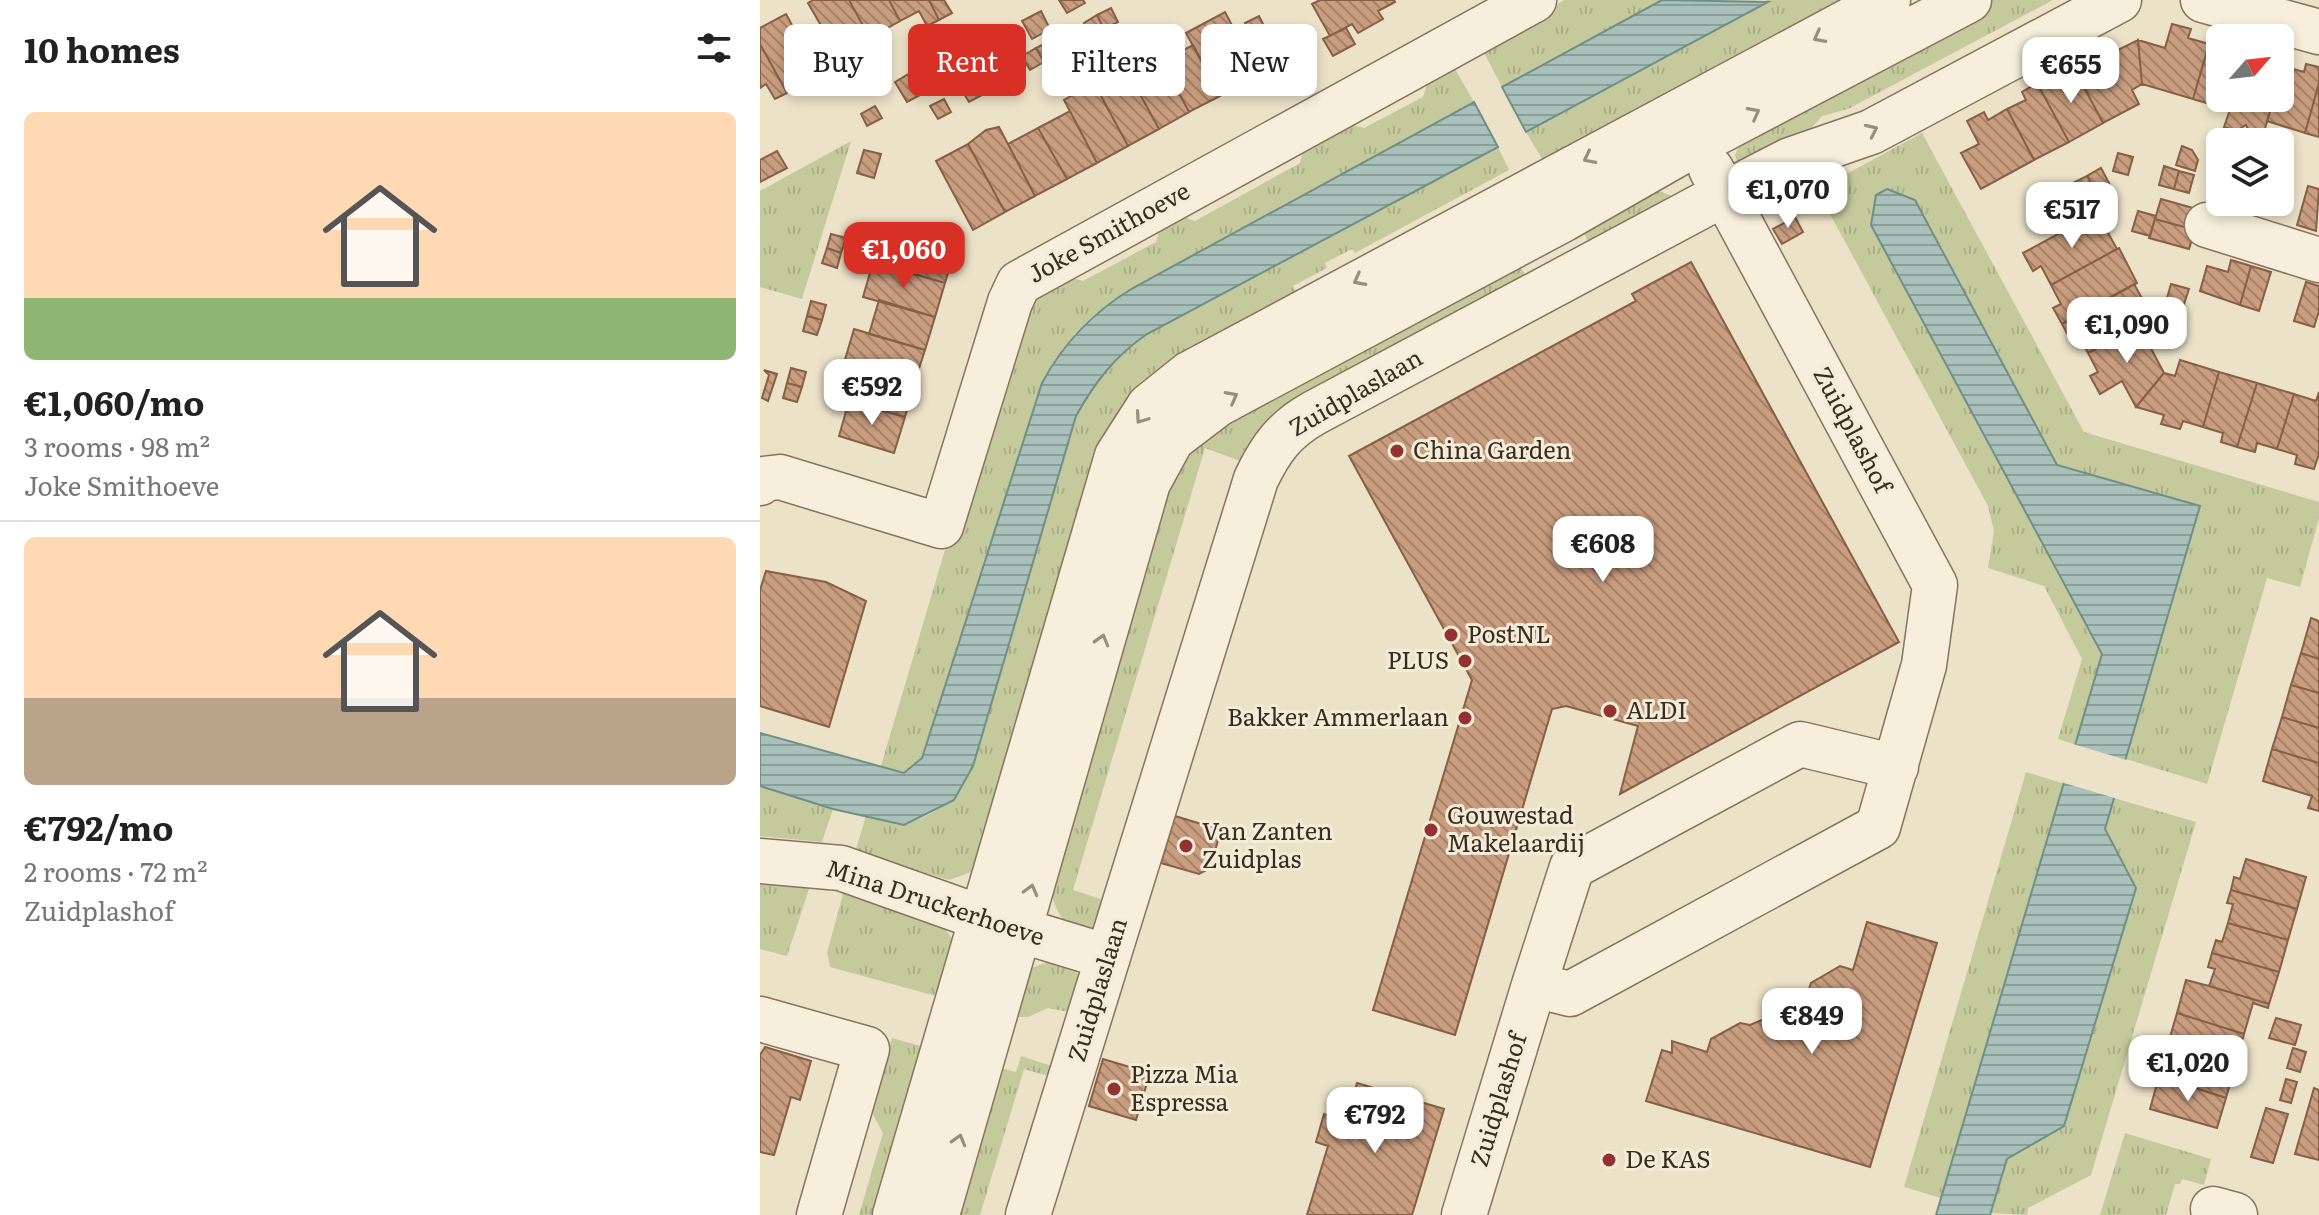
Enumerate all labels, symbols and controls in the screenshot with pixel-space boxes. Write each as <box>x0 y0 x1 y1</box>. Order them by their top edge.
text: 10 homes <box>24 23 180 73</box>
chip: Buy <box>784 24 892 96</box>
chip: Rent <box>908 24 1026 96</box>
chip: Filters <box>1042 24 1185 96</box>
chip: New <box>1201 24 1317 96</box>
north arrow <box>2206 24 2294 112</box>
map controls <box>2206 24 2294 216</box>
icon: filters <box>692 26 736 70</box>
one-way arrow <box>1813 27 1827 42</box>
pin: €655 <box>2024 37 2118 105</box>
text: €655 <box>2040 43 2102 82</box>
one-way arrow <box>1746 107 1760 122</box>
one-way arrow <box>1864 124 1879 140</box>
button: layers <box>2206 128 2294 216</box>
one-way arrow <box>1583 148 1597 164</box>
pin: €1,070 <box>1723 162 1853 230</box>
icon: home <box>308 164 452 308</box>
text: €1,070 <box>1746 168 1830 207</box>
street label: Joke Smithoeve <box>1020 172 1195 290</box>
pin: €517 <box>2025 182 2119 250</box>
text: €517 <box>2044 188 2100 227</box>
pin: €1,060 <box>839 222 969 290</box>
text: €1,060 <box>862 228 946 267</box>
one-way arrow <box>1354 270 1368 286</box>
pin: €1,090 <box>2062 297 2192 365</box>
text: €1,090 <box>2085 303 2169 342</box>
street label: Zuidplaslaan <box>1282 338 1428 443</box>
pin: €592 <box>825 359 919 427</box>
street label: Zuidplashof <box>1806 359 1903 500</box>
text: €592 <box>842 365 902 404</box>
text: €1,060/mo <box>24 376 204 426</box>
one-way arrow <box>1224 391 1239 406</box>
one-way arrow <box>1136 409 1151 423</box>
text: 3 rooms · 98 m² <box>24 426 210 465</box>
place label: China Garden <box>1413 431 1572 466</box>
marker: China Garden <box>1388 442 1406 460</box>
text: Joke Smithoeve <box>24 465 219 504</box>
pin: €608 <box>1556 516 1650 584</box>
text: €608 <box>1571 522 1635 561</box>
icon: home <box>308 589 452 733</box>
place label: PostNL <box>1467 615 1551 650</box>
marker: PostNL <box>1442 626 1460 644</box>
one-way arrow <box>1093 634 1109 647</box>
place label: PLUS <box>1387 641 1449 676</box>
marker: PLUS <box>1456 652 1474 670</box>
place label: ALDI <box>1626 691 1687 726</box>
place label: Bakker Ammerlaan <box>1227 698 1449 733</box>
marker: ALDI <box>1601 702 1619 720</box>
marker: Bakker Ammerlaan <box>1456 709 1474 727</box>
place label: Gouwestad Makelaardij <box>1447 796 1585 859</box>
text: €792/mo <box>24 801 173 851</box>
place label: Van Zanten Zuidplas <box>1202 812 1333 875</box>
marker: Gouwestad Makelaardij <box>1422 821 1440 839</box>
marker: Van Zanten Zuidplas <box>1177 837 1195 855</box>
street label: Mina Druckerhoeve <box>822 849 1049 952</box>
text: 2 rooms · 72 m² <box>24 851 208 890</box>
one-way arrow <box>1022 884 1038 898</box>
text: Zuidplashof <box>24 890 174 929</box>
street label: Zuidplaslaan <box>1057 913 1134 1066</box>
pin: €849 <box>1765 988 1859 1056</box>
text: €849 <box>1780 994 1844 1033</box>
street label: Zuidplashof <box>1460 1026 1534 1171</box>
pin: €1,020 <box>2123 1035 2253 1103</box>
text: €1,020 <box>2147 1041 2229 1080</box>
place label: Pizza Mia Espressa <box>1130 1055 1238 1118</box>
marker: Pizza Mia Espressa <box>1105 1080 1123 1098</box>
pin: €792 <box>1328 1087 1422 1155</box>
text: €792 <box>1345 1093 1405 1132</box>
one-way arrow <box>950 1134 966 1148</box>
place label: De KAS <box>1625 1140 1711 1175</box>
marker: De KAS <box>1600 1151 1618 1169</box>

